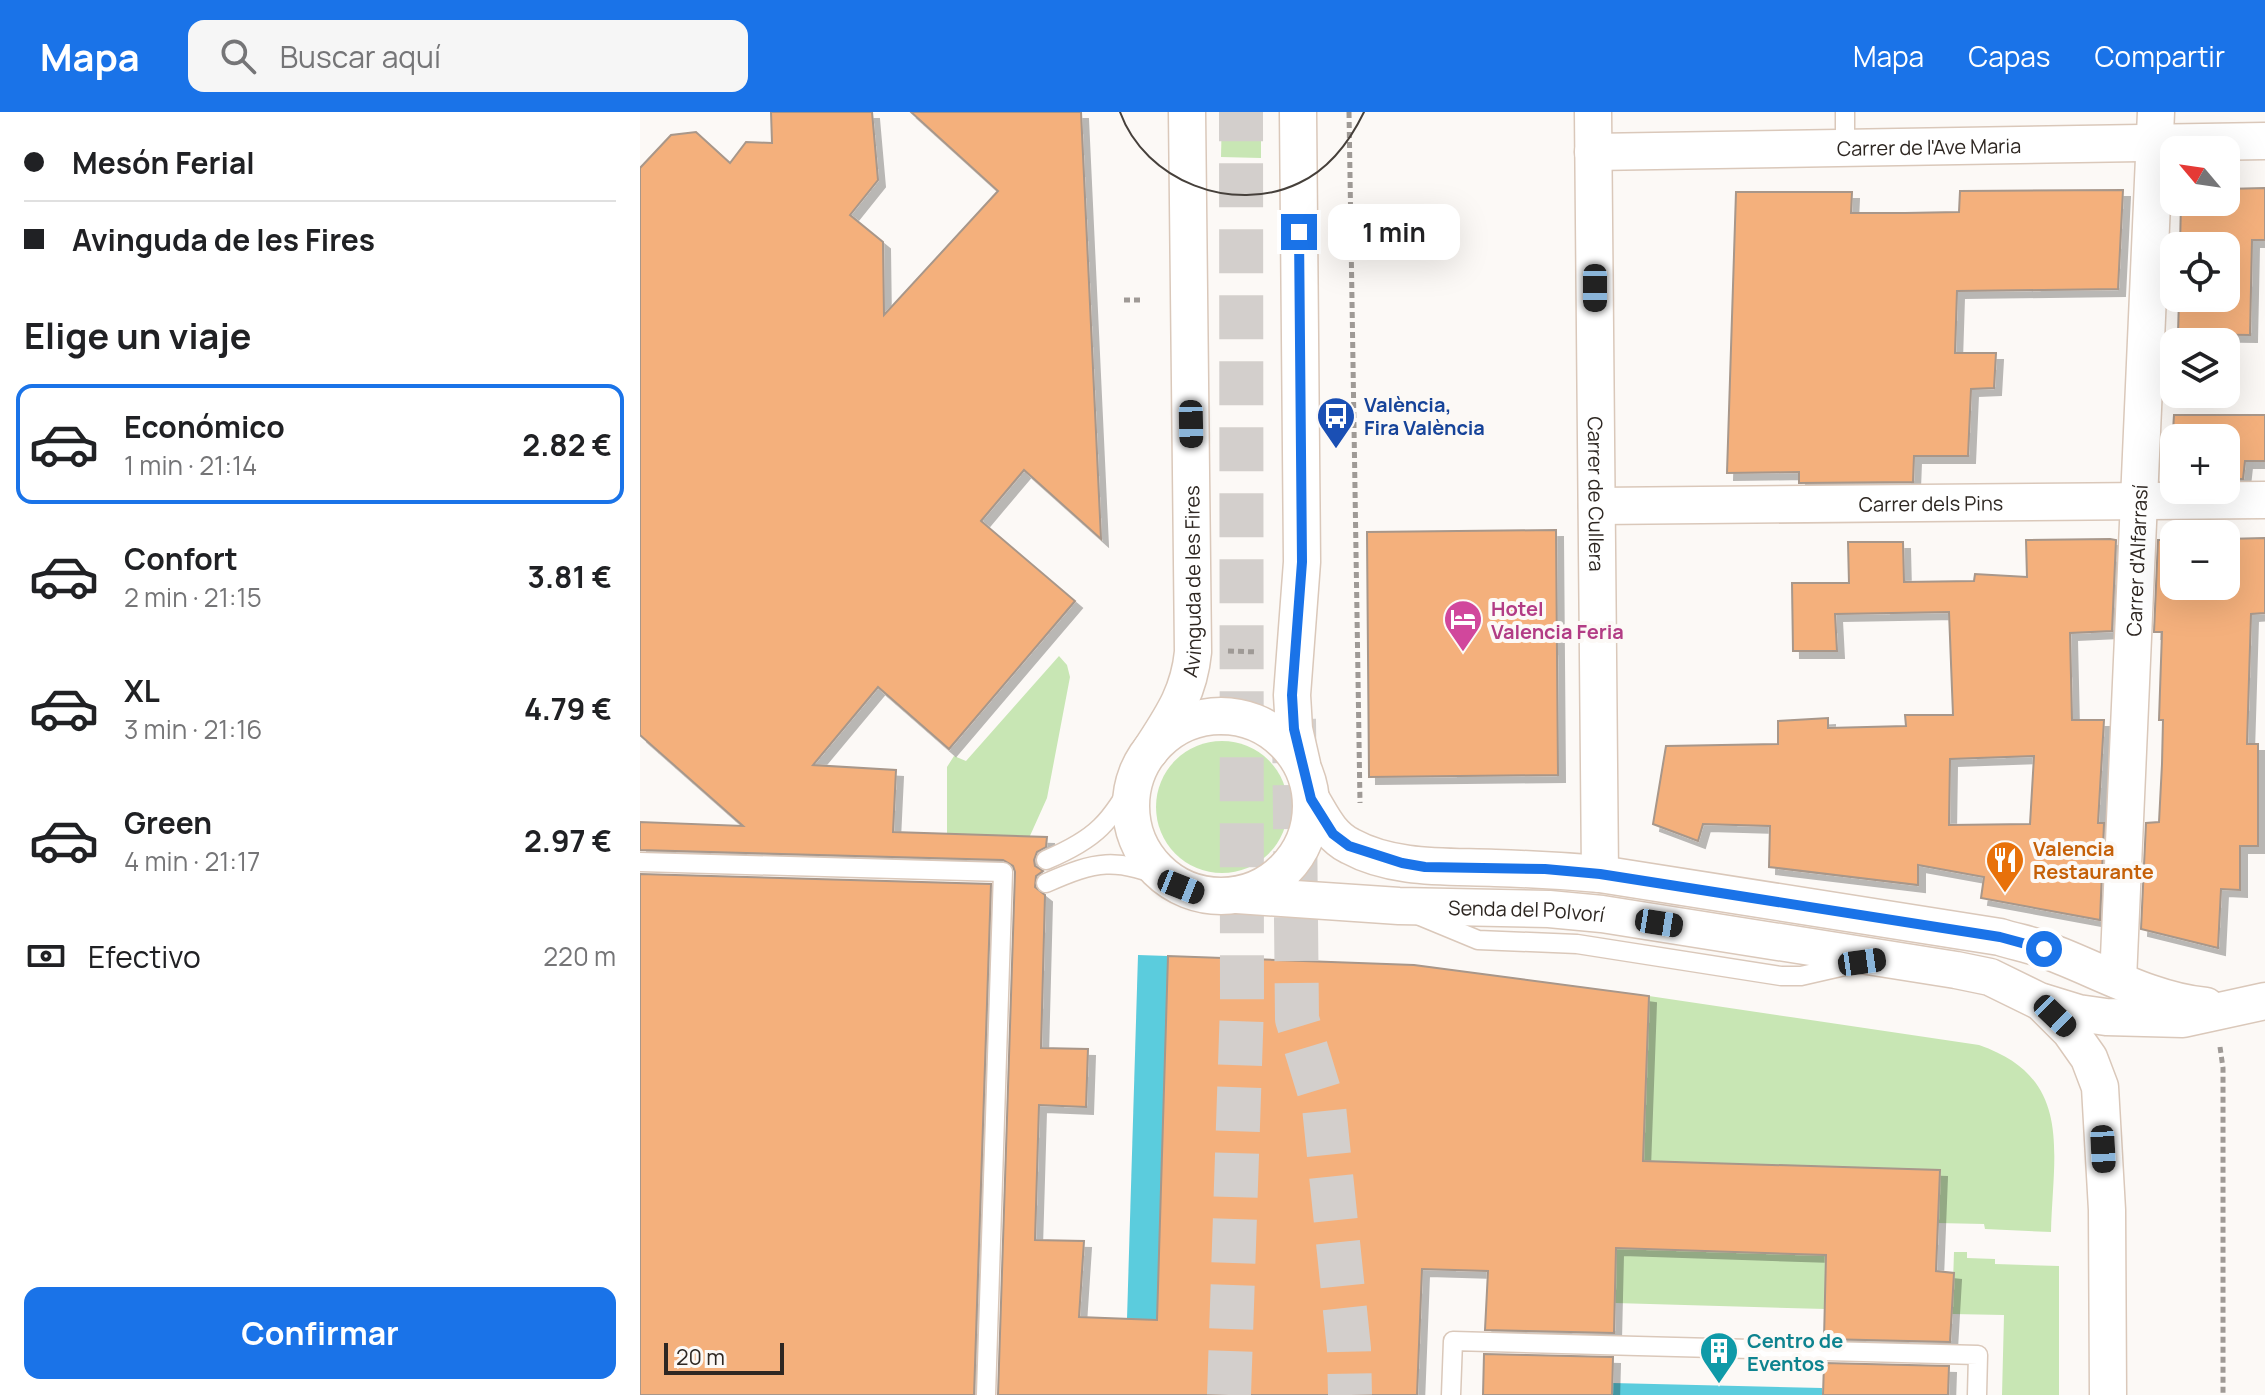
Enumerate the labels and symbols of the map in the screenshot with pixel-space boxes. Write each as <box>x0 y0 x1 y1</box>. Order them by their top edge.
street label: Carrer de l'Ave Maria <box>1837 131 2021 162</box>
north arrow <box>2160 136 2240 216</box>
callout: 1 min <box>1327 204 1459 260</box>
route end <box>1281 214 1317 250</box>
car <box>1583 264 1607 312</box>
place label: València, Fira València <box>1364 391 1485 441</box>
bus stop icon: València, Fira València <box>1315 395 1357 450</box>
car <box>1179 400 1203 448</box>
street label: Carrer de Cullera <box>1582 416 1611 572</box>
street label: Carrer d'Alfarrasí <box>2120 484 2153 637</box>
street label: Avinguda de les Fires <box>1176 485 1207 680</box>
street label: Carrer dels Pins <box>1859 489 2003 517</box>
place label: Hotel Valencia Feria <box>1491 595 1624 645</box>
hotel icon: Hotel Valencia Feria <box>1442 598 1484 653</box>
place label: Valencia Restaurante <box>2033 835 2154 885</box>
restaurant icon: Valencia Restaurante <box>1984 839 2026 894</box>
car <box>1154 867 1208 907</box>
street label: Senda del Polvorí <box>1448 893 1607 928</box>
car <box>1633 907 1685 939</box>
route start <box>2026 931 2062 967</box>
car <box>1837 947 1887 977</box>
car <box>2029 991 2081 1041</box>
car <box>2090 1124 2116 1174</box>
place label: Centro de Eventos <box>1747 1327 1843 1377</box>
building icon: Centro de Eventos <box>1698 1330 1740 1385</box>
scale bar <box>664 1339 784 1375</box>

